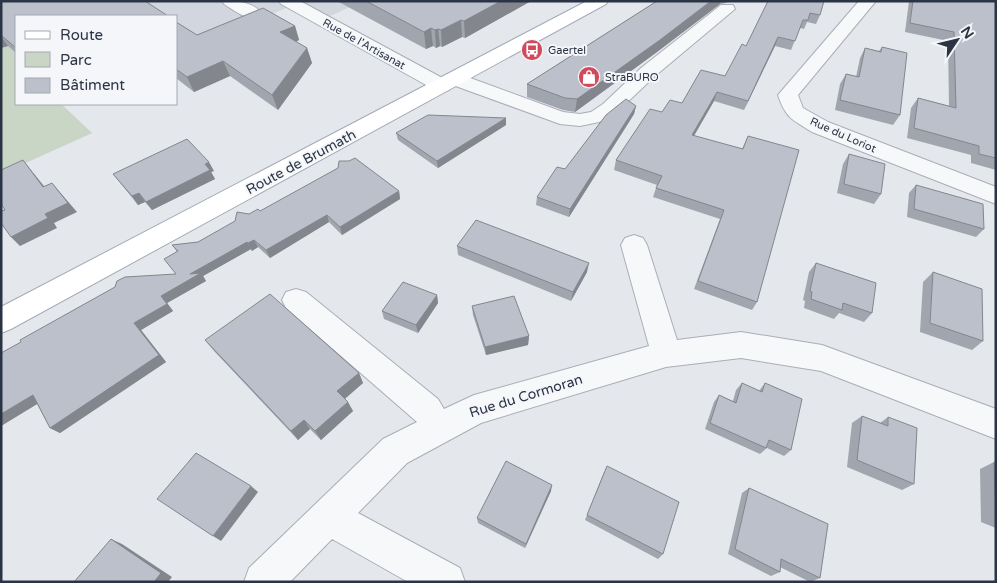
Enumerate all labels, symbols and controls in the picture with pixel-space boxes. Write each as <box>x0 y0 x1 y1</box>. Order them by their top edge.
legend <box>15 15 178 105</box>
north arrow <box>932 15 982 65</box>
street label: Rue de l'Artisanat <box>320 16 408 72</box>
text: N <box>957 23 977 42</box>
text: Route <box>60 26 103 44</box>
bus stop icon: Gaertel <box>520 38 544 62</box>
place label: Gaertel <box>548 44 586 57</box>
text: Parc <box>60 51 92 69</box>
shop icon: StraBURO <box>577 65 601 89</box>
place label: StraBURO <box>605 71 659 84</box>
text: Bâtiment <box>60 76 125 94</box>
street label: Rue du Loriot <box>808 115 878 155</box>
street label: Route de Brumath <box>243 126 359 198</box>
street label: Rue du Cormoran <box>467 371 585 421</box>

